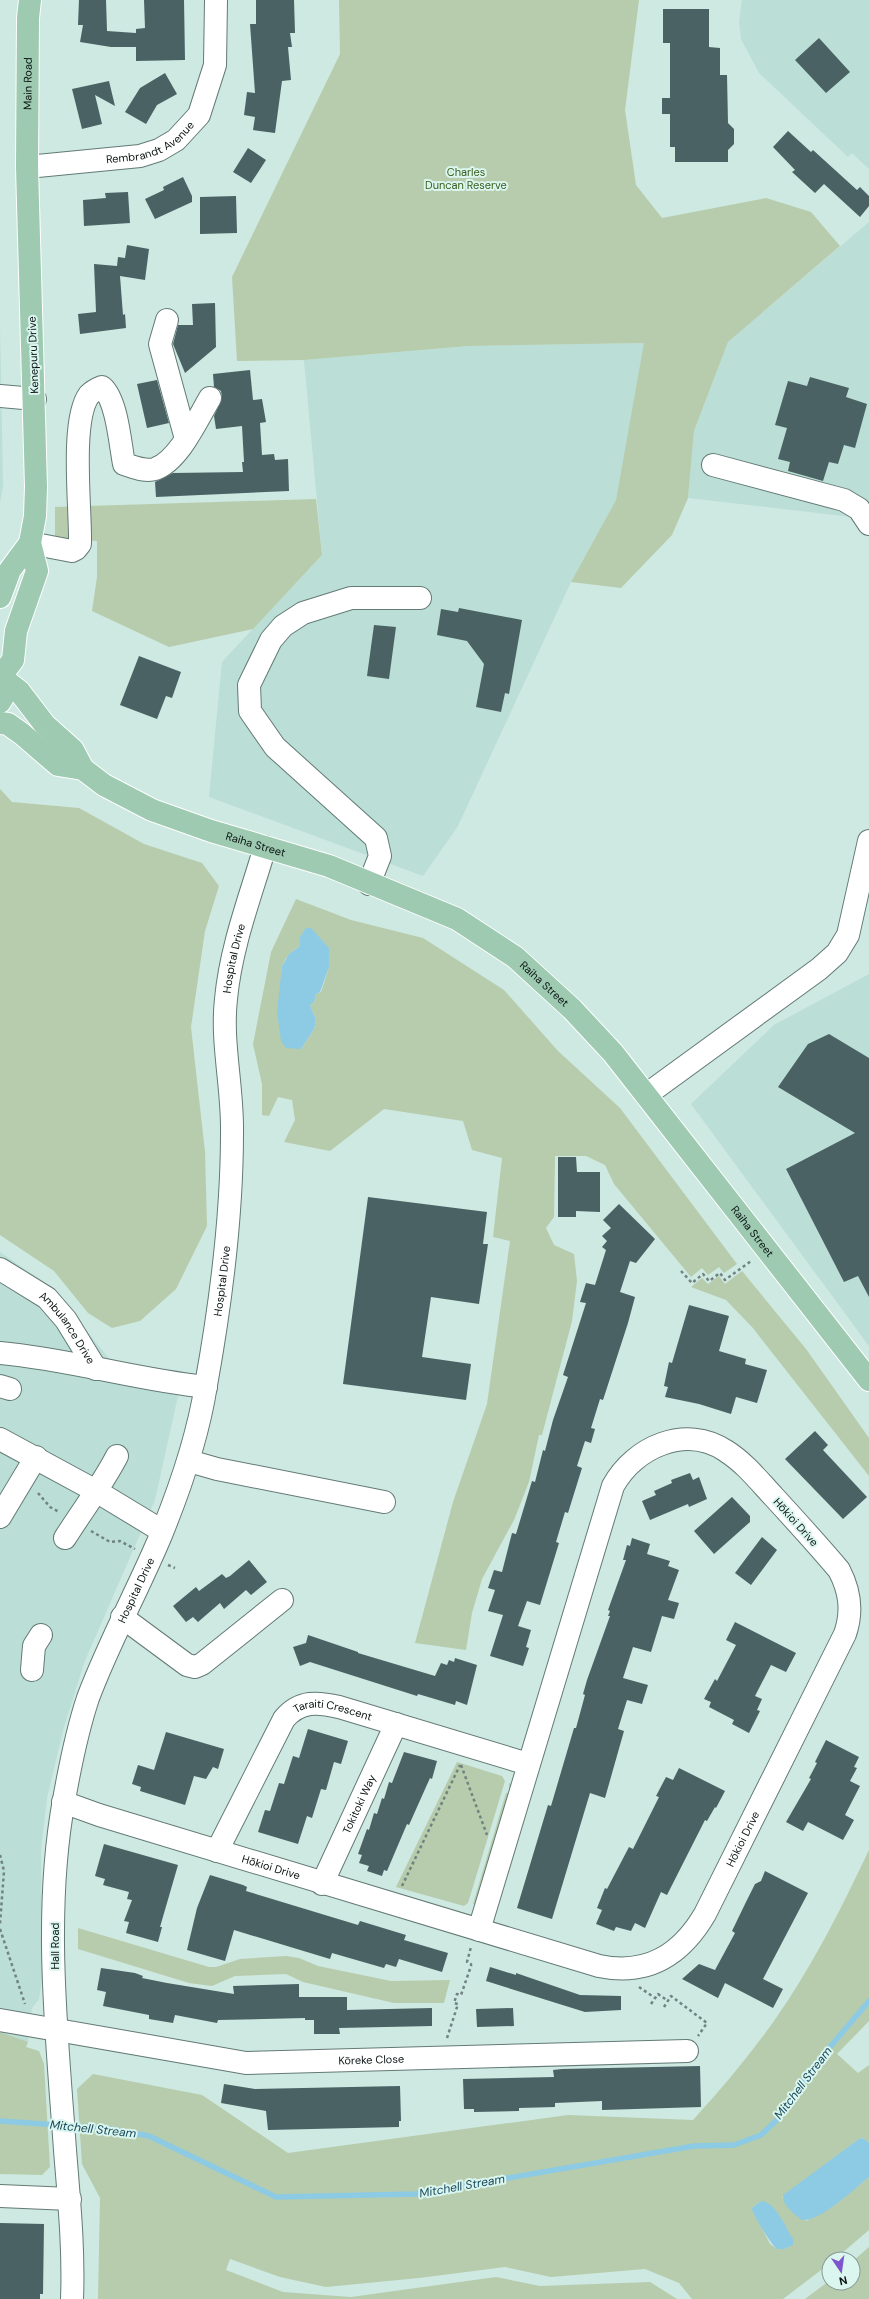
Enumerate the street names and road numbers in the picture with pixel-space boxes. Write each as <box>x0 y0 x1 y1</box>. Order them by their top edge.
street label: Main Road <box>20 57 35 110</box>
street label: Rembrandt Avenue <box>105 118 197 166</box>
street label: Kenepuru Drive <box>25 316 41 394</box>
street label: Raiha Street <box>224 829 287 860</box>
street label: Hospital Drive <box>220 922 248 994</box>
street label: Raiha Street <box>517 958 572 1010</box>
street label: Raiha Street <box>728 1203 777 1260</box>
street label: Hospital Drive <box>210 1245 233 1317</box>
street label: Ambulance Drive <box>37 1288 98 1366</box>
street label: Hōkioi Drive <box>771 1495 821 1549</box>
street label: Hospital Drive <box>114 1555 157 1625</box>
street label: Taraiti Crescent <box>291 1697 374 1724</box>
street label: Tokitoki Way <box>339 1772 379 1836</box>
street label: Hōkioi Drive <box>723 1809 762 1869</box>
street label: Hōkioi Drive <box>240 1852 302 1882</box>
street label: Hall Road <box>48 1922 62 1969</box>
street label: Kōreke Close <box>338 2052 404 2067</box>

